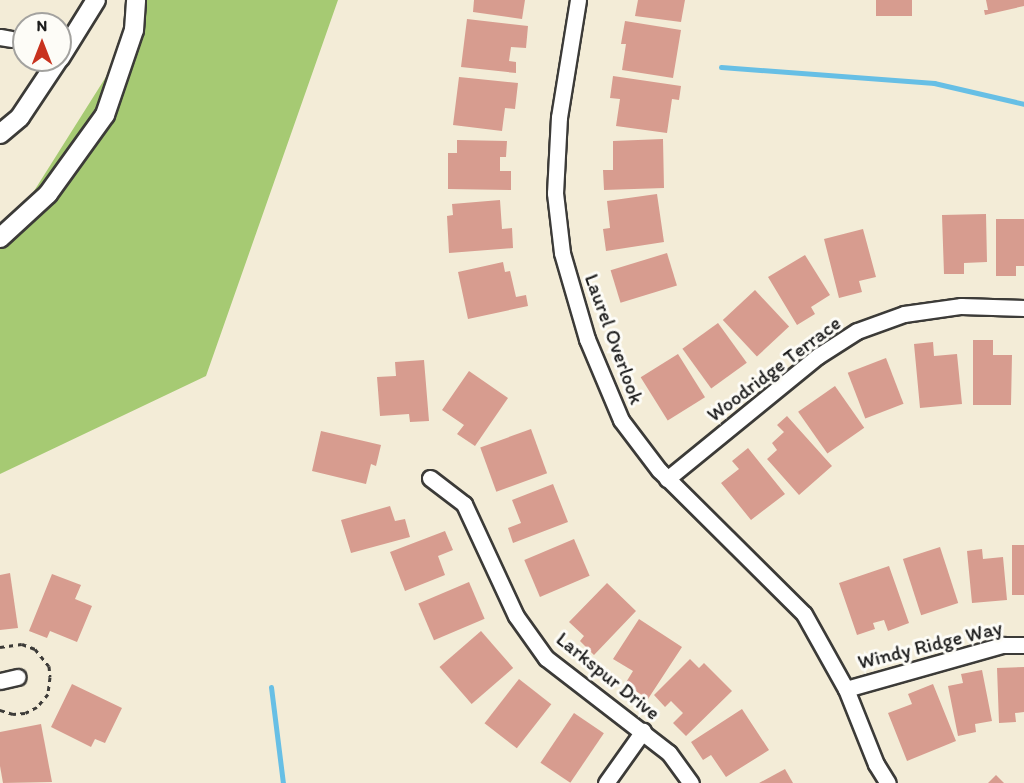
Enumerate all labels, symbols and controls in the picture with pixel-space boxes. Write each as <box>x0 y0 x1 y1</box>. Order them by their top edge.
north arrow <box>12 12 72 72</box>
text: N <box>37 16 47 35</box>
street label: Laurel Overlook <box>579 271 649 407</box>
street label: Woodridge Terrace <box>703 312 845 426</box>
street label: Windy Ridge Way <box>856 616 1004 674</box>
street label: Larkspur Drive <box>551 627 665 725</box>

